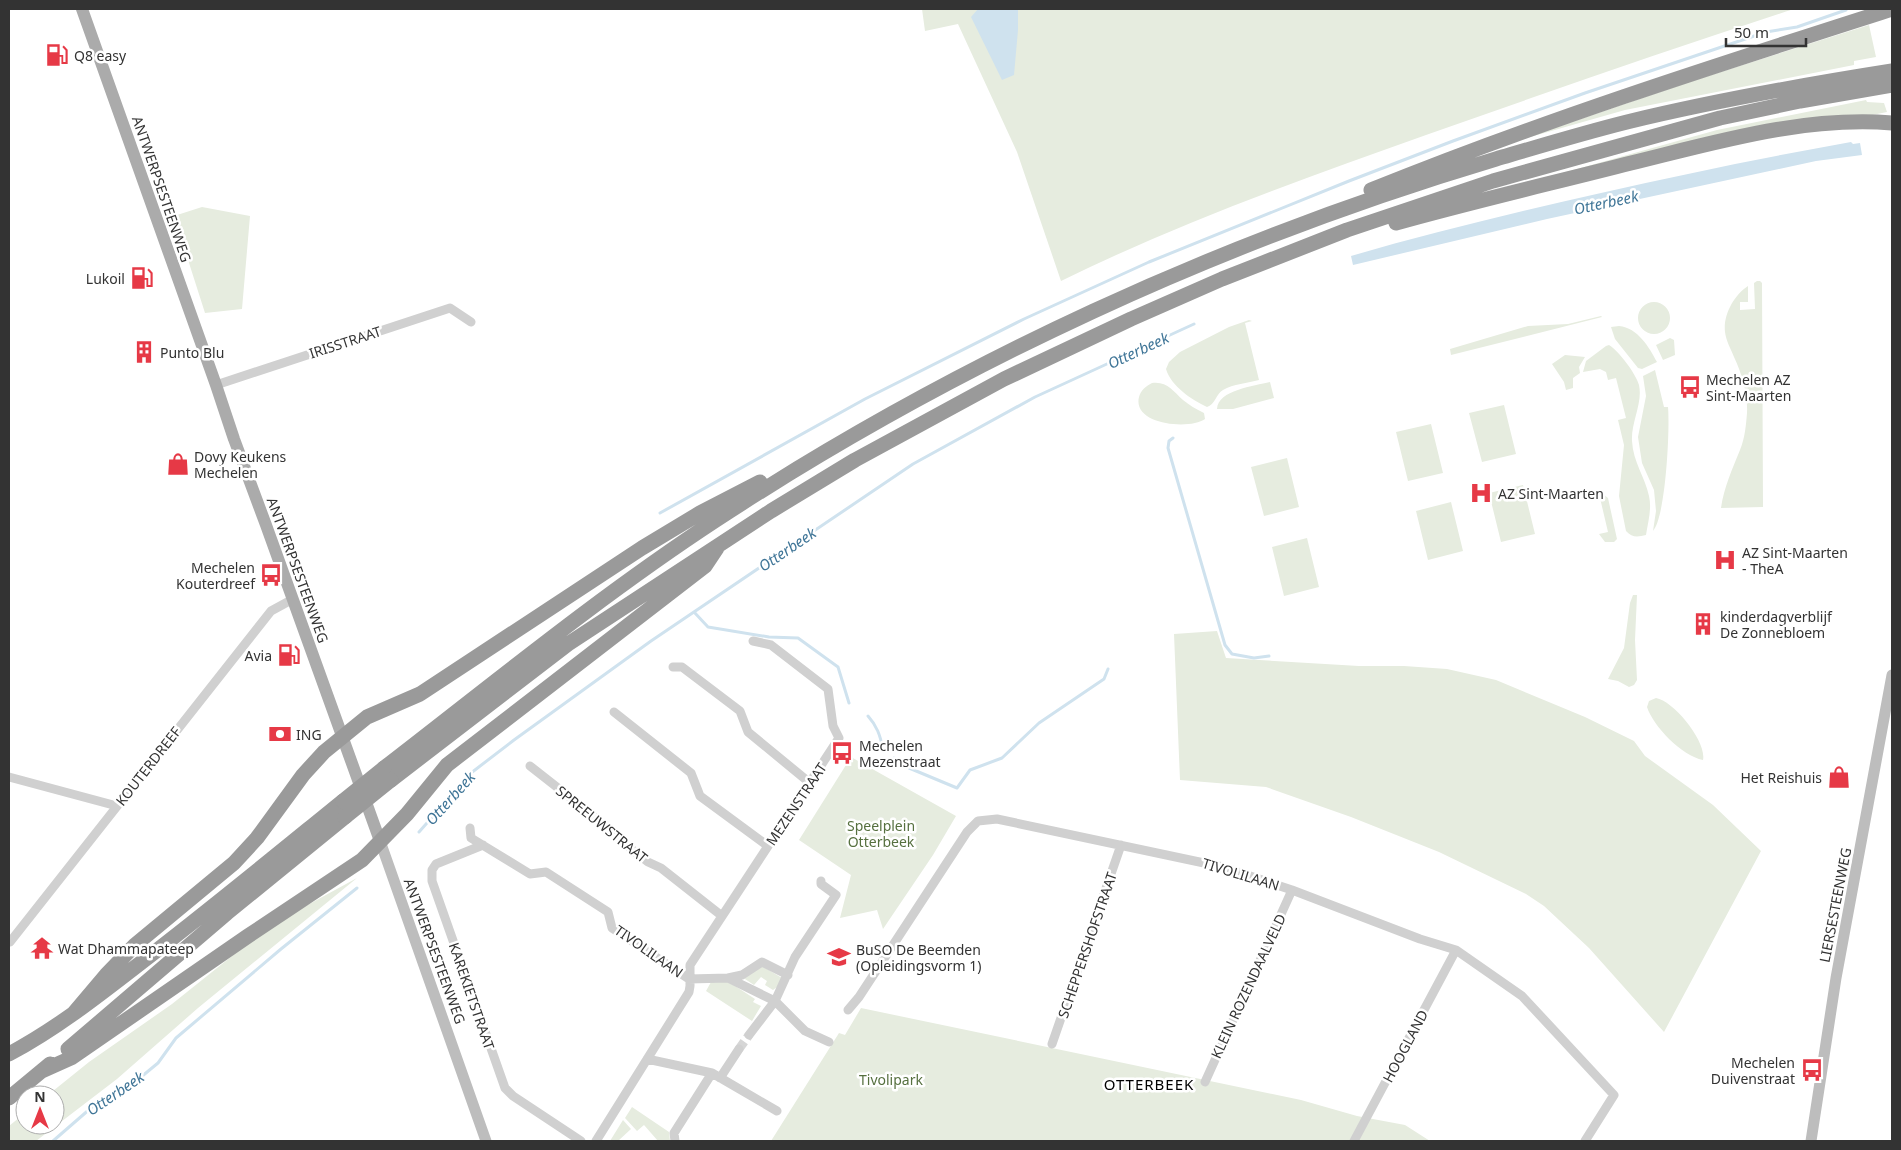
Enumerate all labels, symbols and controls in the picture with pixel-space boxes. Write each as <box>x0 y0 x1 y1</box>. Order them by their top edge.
scale bar <box>1726 15 1806 47</box>
text: 50 m <box>1734 22 1769 42</box>
fuel station icon: Q8 easy <box>44 42 70 68</box>
place label: Q8 easy <box>74 46 127 65</box>
street label: ANTWERPSESTEENWEG <box>128 113 196 265</box>
water label: Otterbeek <box>1572 185 1641 219</box>
fuel station icon: Lukoil <box>129 265 155 291</box>
place label: Lukoil <box>86 269 125 288</box>
street label: IRISSTRAAT <box>307 321 384 363</box>
water label: Otterbeek <box>1104 327 1172 373</box>
building icon: Punto Blu <box>131 339 157 365</box>
place label: Punto Blu <box>160 343 224 362</box>
place label: Mechelen AZ Sint-Maarten <box>1706 370 1791 405</box>
bus stop icon: Mechelen AZ Sint-Maarten <box>1677 374 1703 400</box>
place label: Dovy Keukens Mechelen <box>194 447 287 482</box>
shop icon: Dovy Keukens Mechelen <box>165 451 191 477</box>
hospital icon: AZ Sint-Maarten <box>1468 480 1494 506</box>
place label: AZ Sint-Maarten <box>1498 484 1604 503</box>
street label: ANTWERPSESTEENWEG <box>263 495 333 645</box>
water label: Otterbeek <box>754 522 820 576</box>
place label: AZ Sint-Maarten - TheA <box>1742 543 1848 578</box>
hospital icon: AZ Sint-Maarten - TheA <box>1712 547 1738 573</box>
place label: Mechelen Kouterdreef <box>176 558 256 593</box>
bus stop icon: Mechelen Kouterdreef <box>258 562 284 588</box>
place label: kinderdagverblijf De Zonnebloem <box>1720 607 1833 642</box>
building icon: kinderdagverblijf De Zonnebloem <box>1690 611 1716 637</box>
fuel station icon: Avia <box>276 642 302 668</box>
place label: Avia <box>244 646 272 665</box>
bank icon: ING <box>267 721 293 747</box>
street label: KOUTERDREEF <box>111 722 185 810</box>
place label: ING <box>296 725 322 744</box>
place label: Mechelen Mezenstraat <box>859 736 941 771</box>
bus stop icon: Mechelen Mezenstraat <box>829 740 855 766</box>
street label: MEZENSTRAAT <box>761 759 831 849</box>
shop icon: Het Reishuis <box>1826 764 1852 790</box>
water label: Otterbeek <box>421 767 480 829</box>
place label: Het Reishuis <box>1740 768 1822 787</box>
street label: SPREEUWSTRAAT <box>552 781 652 867</box>
park label: Speelplein Otterbeek <box>847 816 915 851</box>
street label: LIERSESTEENWEG <box>1815 846 1855 964</box>
street label: TIVOLILAAN <box>1200 853 1282 895</box>
street label: SCHEPPERSHOFSTRAAT <box>1053 869 1121 1021</box>
street label: ANTWERPSESTEENWEG <box>400 876 470 1026</box>
street label: KLEIN ROZENDAALVELD <box>1206 911 1290 1061</box>
street label: TIVOLILAAN <box>611 920 687 982</box>
temple icon: Wat Dhammapateep <box>29 935 55 961</box>
place label: Wat Dhammapateep <box>58 939 194 958</box>
street label: KAREKIETSTRAAT <box>445 940 499 1052</box>
place label: BuSO De Beemden (Opleidingsvorm 1) <box>856 940 981 975</box>
school or university icon: BuSO De Beemden (Opleidingsvorm 1) <box>826 944 852 970</box>
street label: HOOGLAND <box>1378 1006 1432 1086</box>
place label: Mechelen Duivenstraat <box>1711 1053 1795 1088</box>
bus stop icon: Mechelen Duivenstraat <box>1799 1057 1825 1083</box>
water label: Otterbeek <box>82 1066 148 1120</box>
park label: Tivolipark <box>859 1070 923 1089</box>
district label: OTTERBEEK <box>1104 1074 1194 1094</box>
north arrow <box>15 1085 65 1135</box>
text: N <box>34 1087 46 1106</box>

